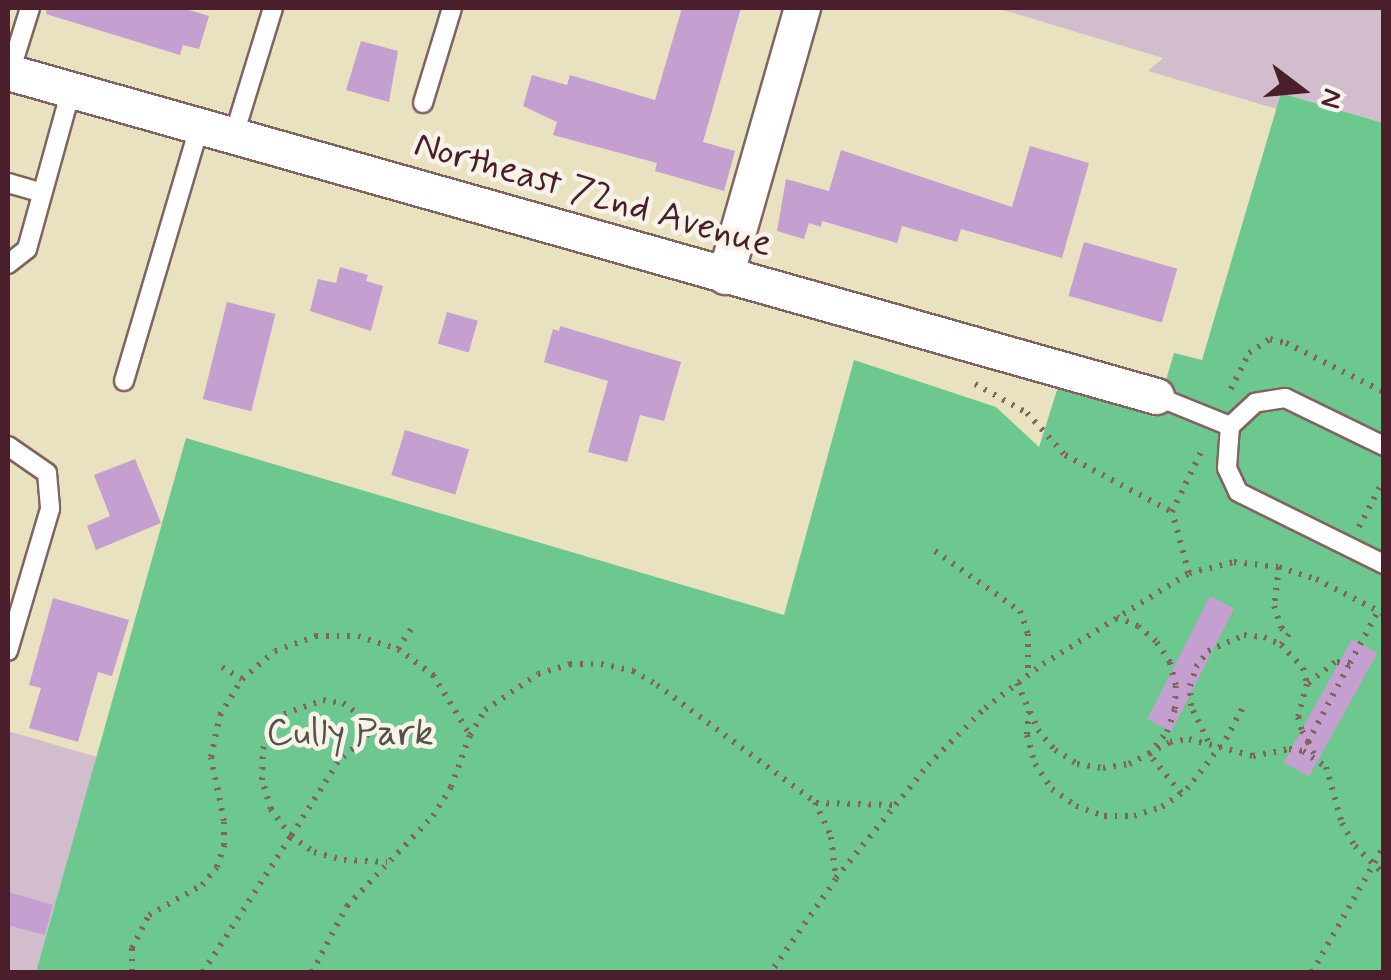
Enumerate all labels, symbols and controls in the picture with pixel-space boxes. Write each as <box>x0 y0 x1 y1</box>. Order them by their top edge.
north arrow <box>1251 40 1351 140</box>
text: N <box>1310 84 1351 112</box>
street label: Northeast 72nd Avenue <box>408 122 778 268</box>
park label: Cully Park <box>268 711 432 757</box>

